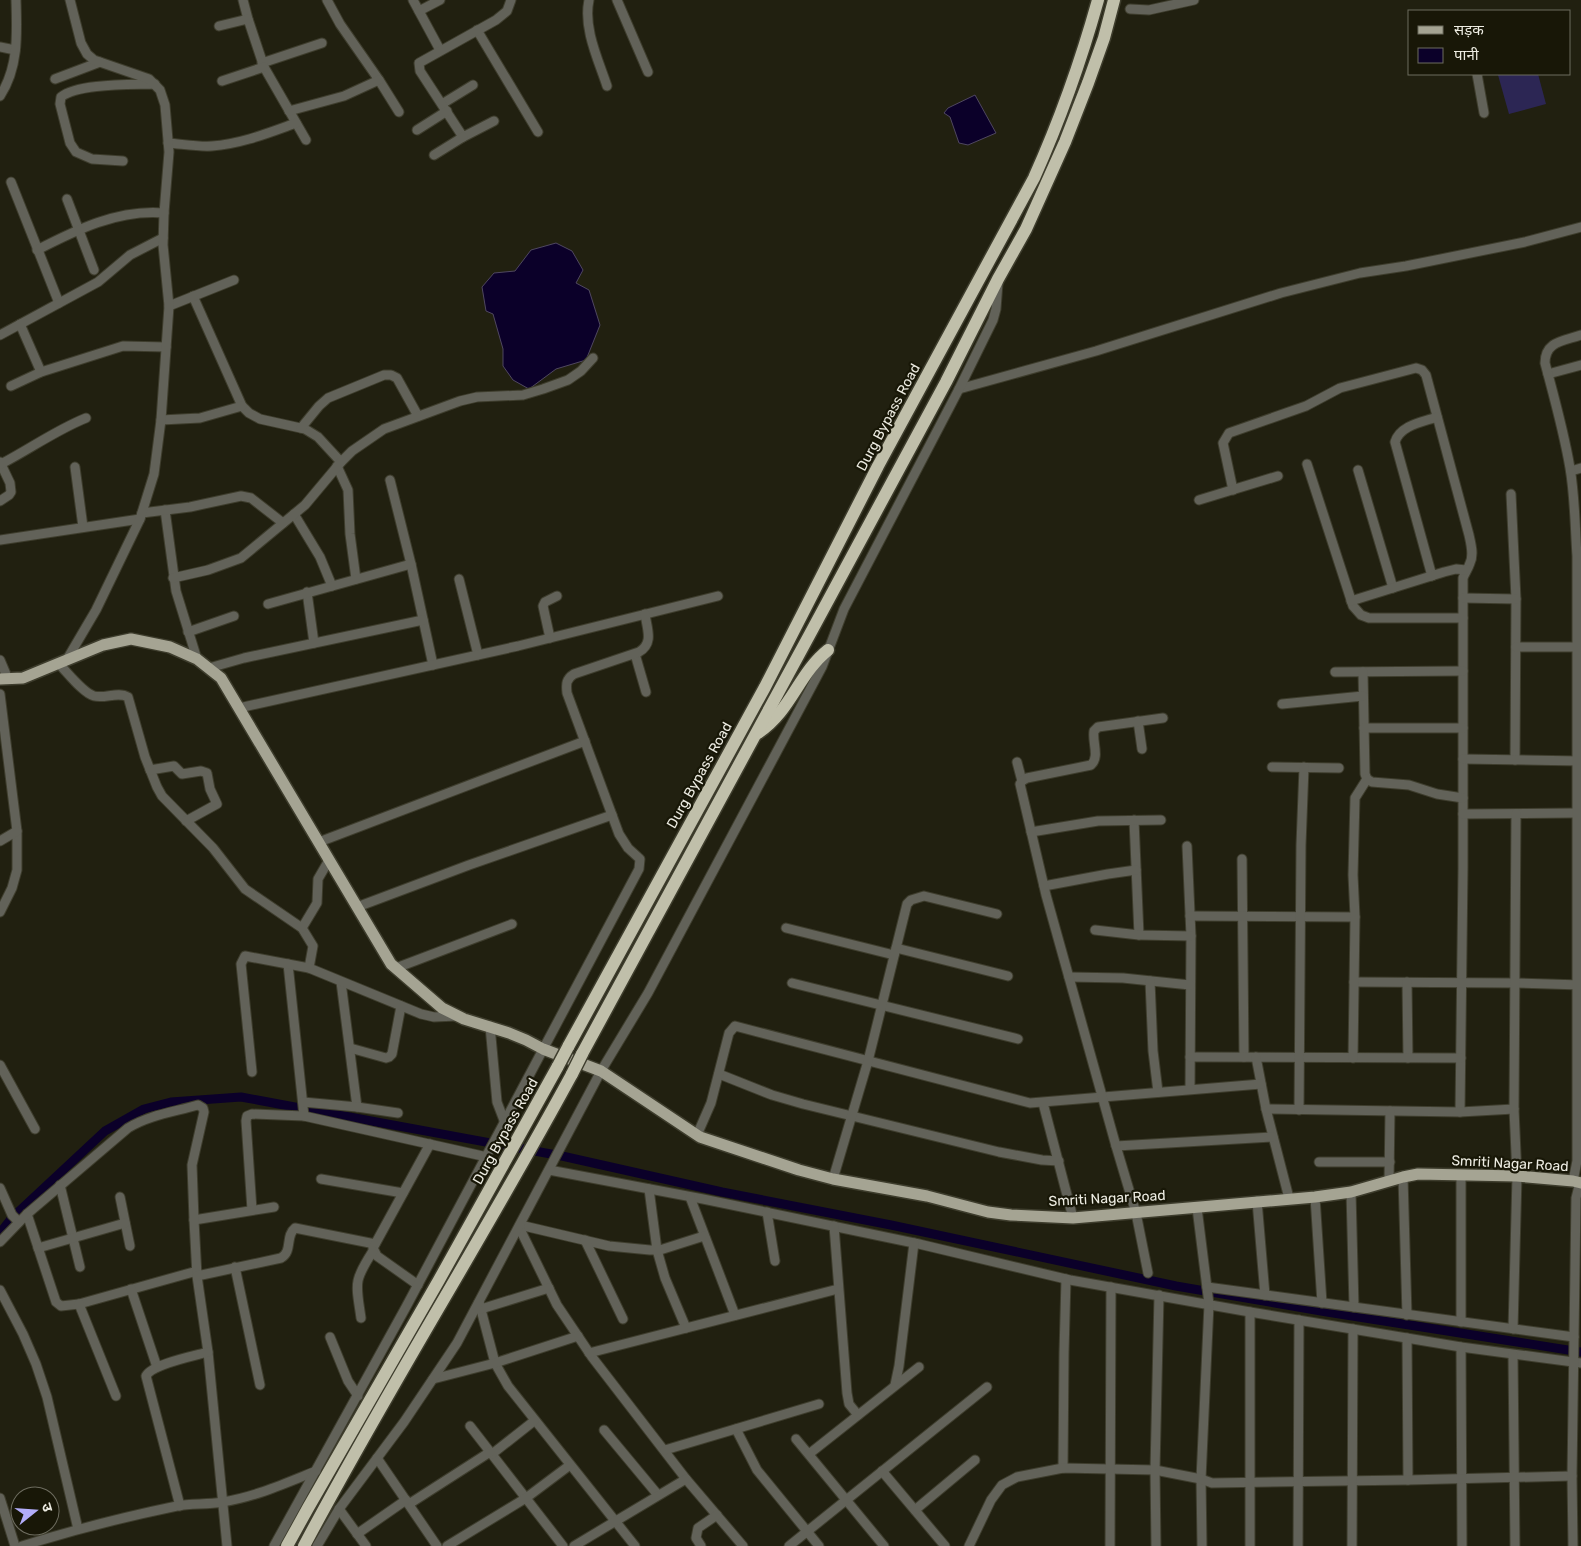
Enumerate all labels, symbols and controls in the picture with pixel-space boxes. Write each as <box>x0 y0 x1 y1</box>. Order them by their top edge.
legend <box>1408 10 1571 75</box>
text: सड़क <box>1454 21 1484 39</box>
text: पानी <box>1454 46 1480 64</box>
street label: Durg Bypass Road <box>853 361 924 474</box>
street label: Durg Bypass Road <box>663 719 736 831</box>
street label: Durg Bypass Road <box>469 1075 542 1187</box>
street label: Smriti Nagar Road <box>1451 1152 1569 1175</box>
street label: Smriti Nagar Road <box>1048 1187 1166 1210</box>
north arrow <box>10 1486 60 1536</box>
text: उ <box>38 1501 57 1515</box>

